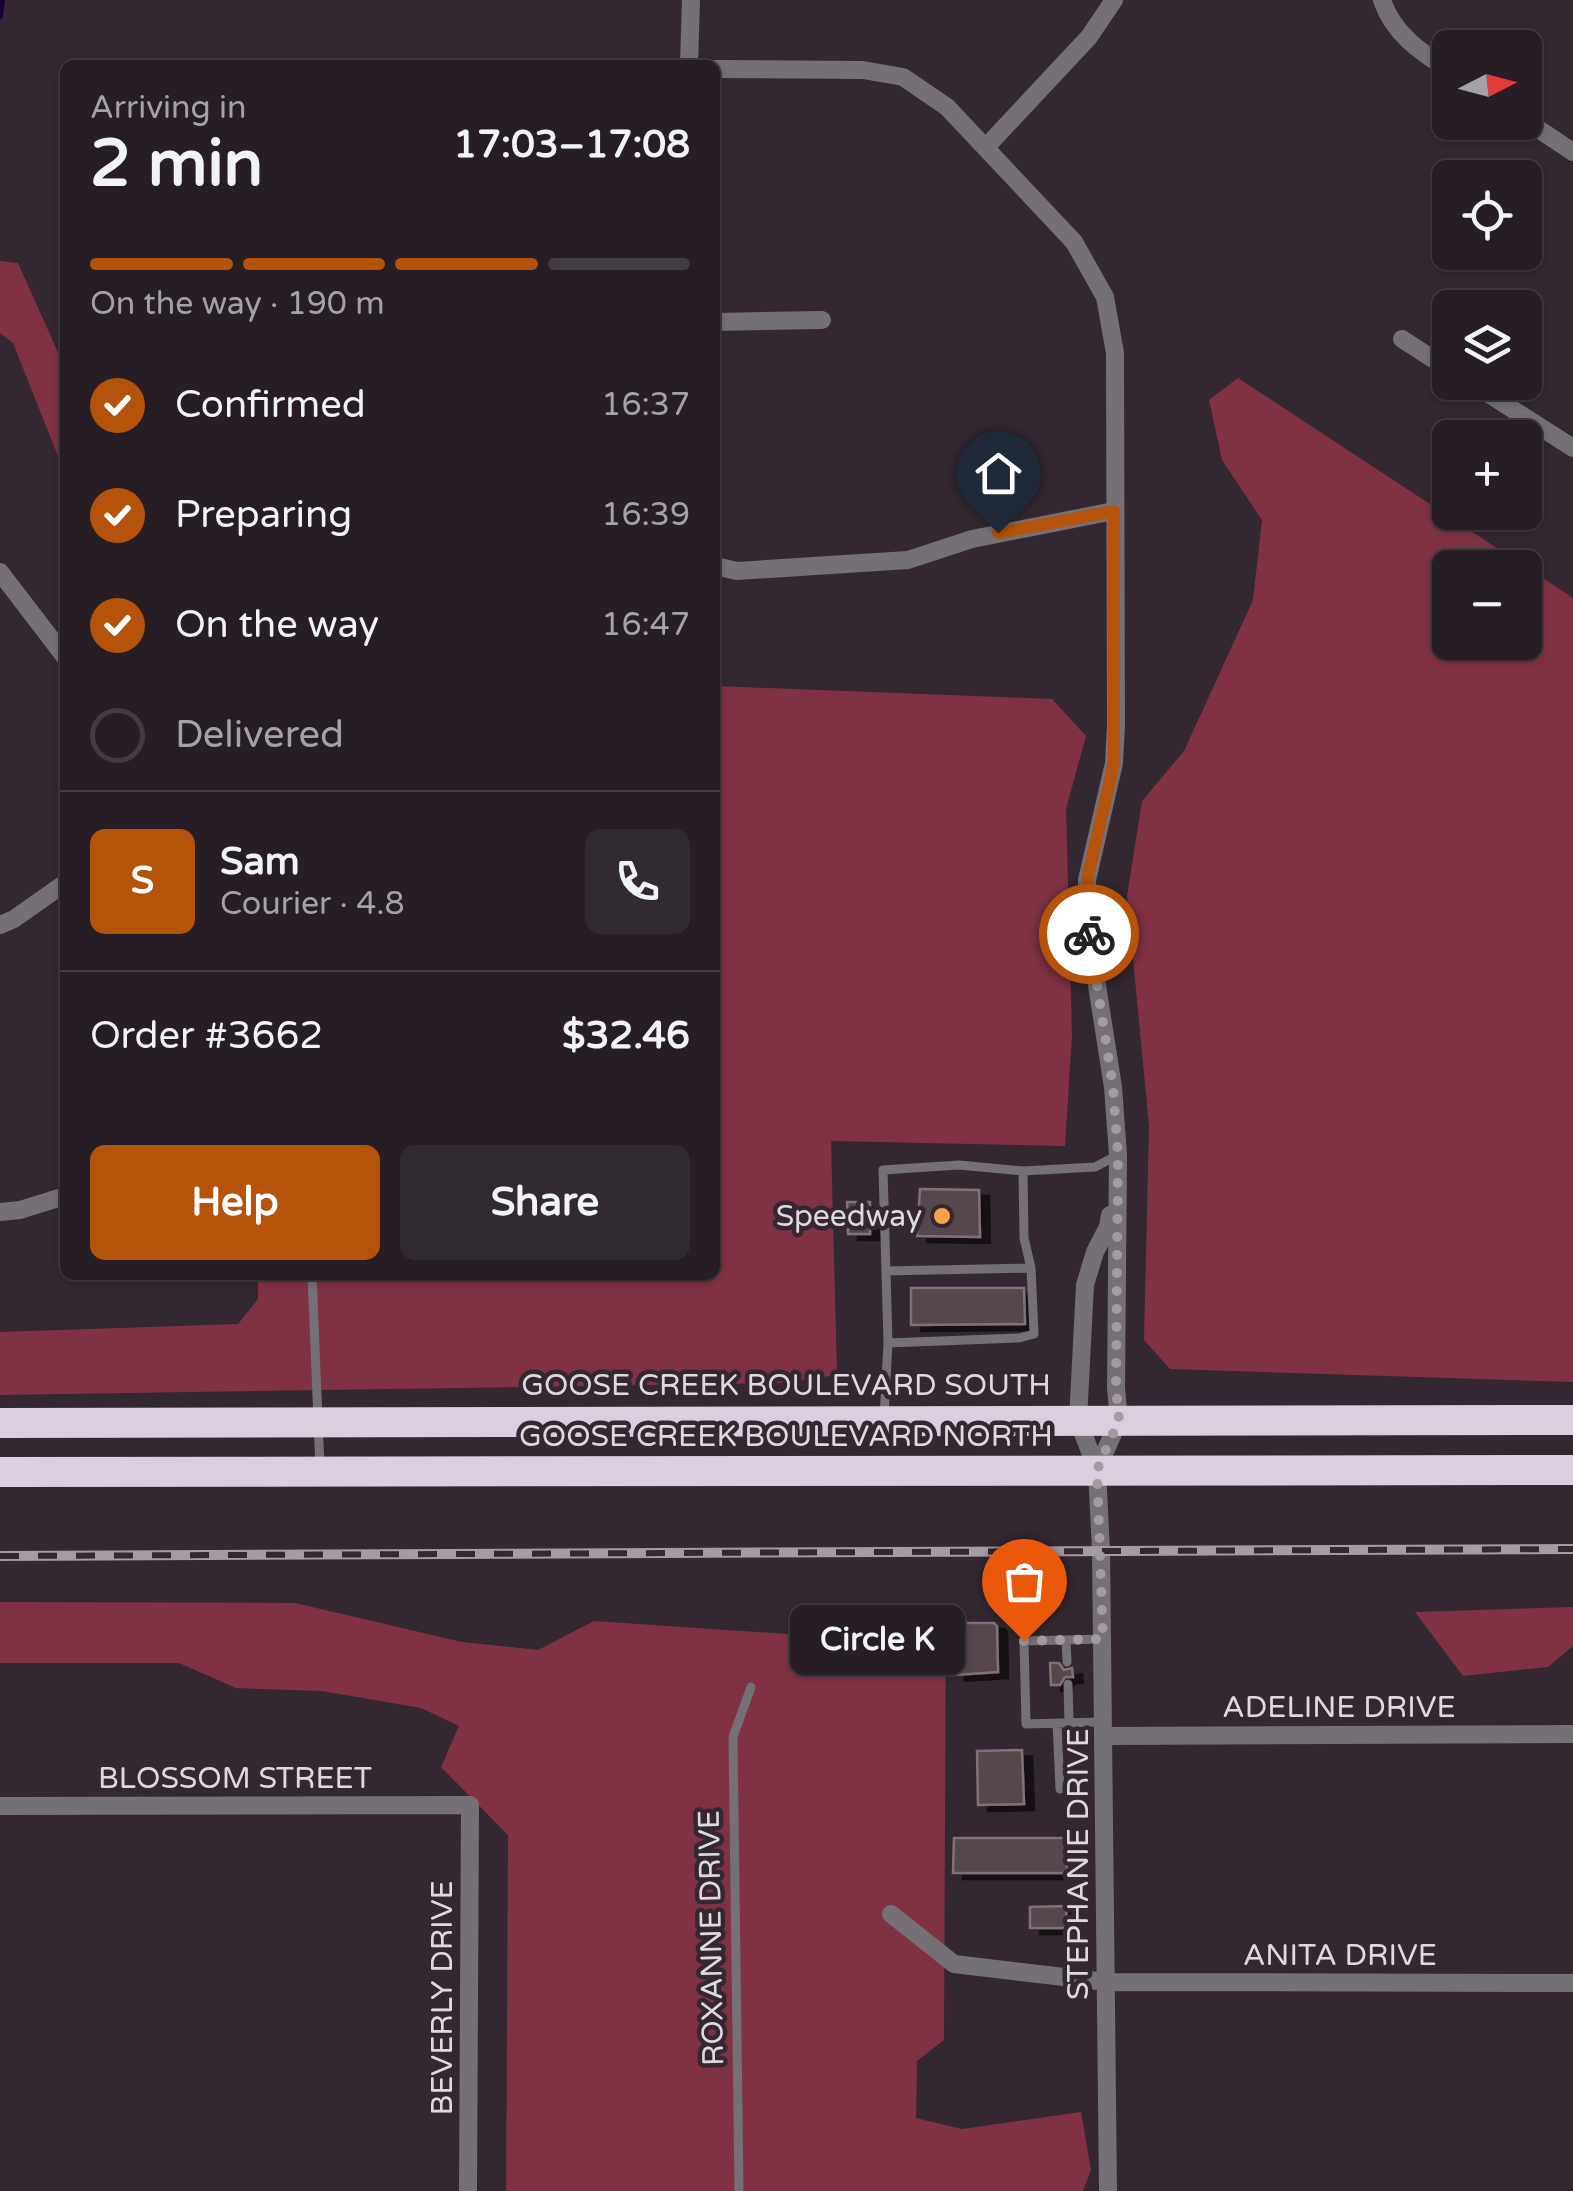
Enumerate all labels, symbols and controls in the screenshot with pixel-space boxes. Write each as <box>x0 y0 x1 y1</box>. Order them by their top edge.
north arrow <box>1432 30 1542 140</box>
map controls <box>1432 30 1542 660</box>
text: Arriving in <box>90 89 247 127</box>
text: 17:03–17:08 <box>453 122 690 168</box>
text: 2 min <box>90 125 263 204</box>
button: locate <box>1432 160 1542 270</box>
text: On the way · 190 m <box>90 285 385 323</box>
button: layers <box>1432 290 1542 400</box>
icon: check <box>90 378 145 433</box>
text: Confirmed <box>175 382 366 428</box>
text: 16:37 <box>601 386 690 424</box>
button: + <box>1432 420 1542 530</box>
pin <box>956 431 1041 534</box>
icon: home <box>971 446 1026 501</box>
icon: check <box>90 488 145 543</box>
text: Preparing <box>175 492 352 538</box>
text: 16:39 <box>601 496 690 534</box>
button: − <box>1432 550 1542 660</box>
icon: check <box>90 598 145 653</box>
text: On the way <box>175 602 379 648</box>
text: 16:47 <box>601 606 690 644</box>
text: Delivered <box>175 712 344 758</box>
button: phone <box>585 829 690 934</box>
text: Sam <box>220 839 300 885</box>
text: S <box>131 858 154 904</box>
courier <box>1039 884 1139 984</box>
text: Courier · 4.8 <box>220 885 405 923</box>
icon: bike <box>1062 907 1117 962</box>
text: Order #3662 <box>90 1013 323 1059</box>
text: $32.46 <box>562 1013 690 1059</box>
button: Help <box>90 1145 380 1260</box>
button: Share <box>400 1145 690 1260</box>
place label: Speedway <box>776 1198 922 1235</box>
marker: Speedway <box>931 1205 953 1227</box>
street label: GOOSE CREEK BOULEVARD SOUTH <box>521 1367 1051 1404</box>
street label: GOOSE CREEK BOULEVARD NORTH <box>519 1418 1053 1455</box>
pin <box>982 1539 1067 1642</box>
icon: bag <box>997 1554 1052 1609</box>
callout: Circle K <box>789 1606 964 1676</box>
text: Circle K <box>820 1621 935 1659</box>
street label: ADELINE DRIVE <box>1222 1689 1456 1726</box>
street label: STEPHANIE DRIVE <box>1060 1728 1097 2000</box>
street label: BLOSSOM STREET <box>98 1760 372 1797</box>
street label: ROXANNE DRIVE <box>691 1810 732 2066</box>
street label: BEVERLY DRIVE <box>424 1880 461 2116</box>
street label: ANITA DRIVE <box>1243 1937 1437 1974</box>

